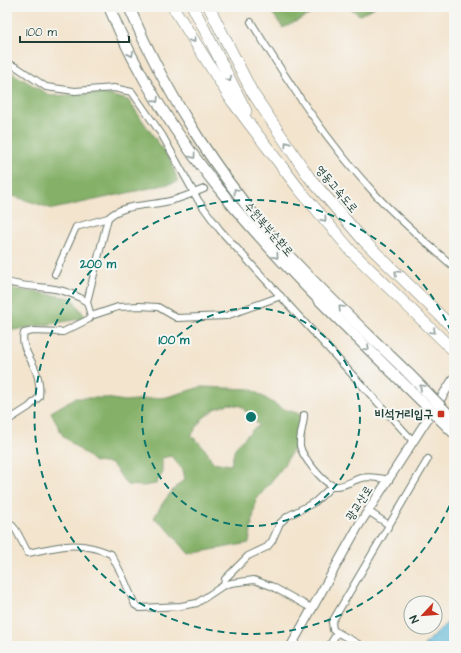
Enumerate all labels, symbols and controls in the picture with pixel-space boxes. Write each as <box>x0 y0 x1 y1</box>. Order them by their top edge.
scale bar <box>20 18 129 44</box>
text: 100 m <box>26 24 57 41</box>
one-way arrow <box>189 36 196 43</box>
one-way arrow <box>127 50 134 58</box>
one-way arrow <box>224 75 232 82</box>
one-way arrow <box>152 96 159 103</box>
one-way arrow <box>285 142 292 149</box>
one-way arrow <box>188 151 195 158</box>
street label: 영동고속도로 <box>311 162 362 217</box>
one-way arrow <box>233 188 240 195</box>
street label: 수원북부순환로 <box>240 198 297 260</box>
one-way arrow <box>319 214 327 222</box>
one-way arrow <box>271 251 278 258</box>
text: 200 m <box>79 256 117 273</box>
one-way arrow <box>394 270 402 278</box>
one-way arrow <box>338 305 346 313</box>
one-way arrow <box>428 326 436 334</box>
text: 100 m <box>159 332 190 349</box>
one-way arrow <box>362 343 370 351</box>
one-way arrow <box>419 384 427 392</box>
place label: 비석거리입구 <box>375 406 433 423</box>
marker: 비석거리입구 <box>436 409 446 419</box>
centre of rings <box>244 410 258 424</box>
street label: 광교산로 <box>342 482 377 524</box>
north arrow <box>403 595 443 635</box>
text: N <box>406 613 423 626</box>

